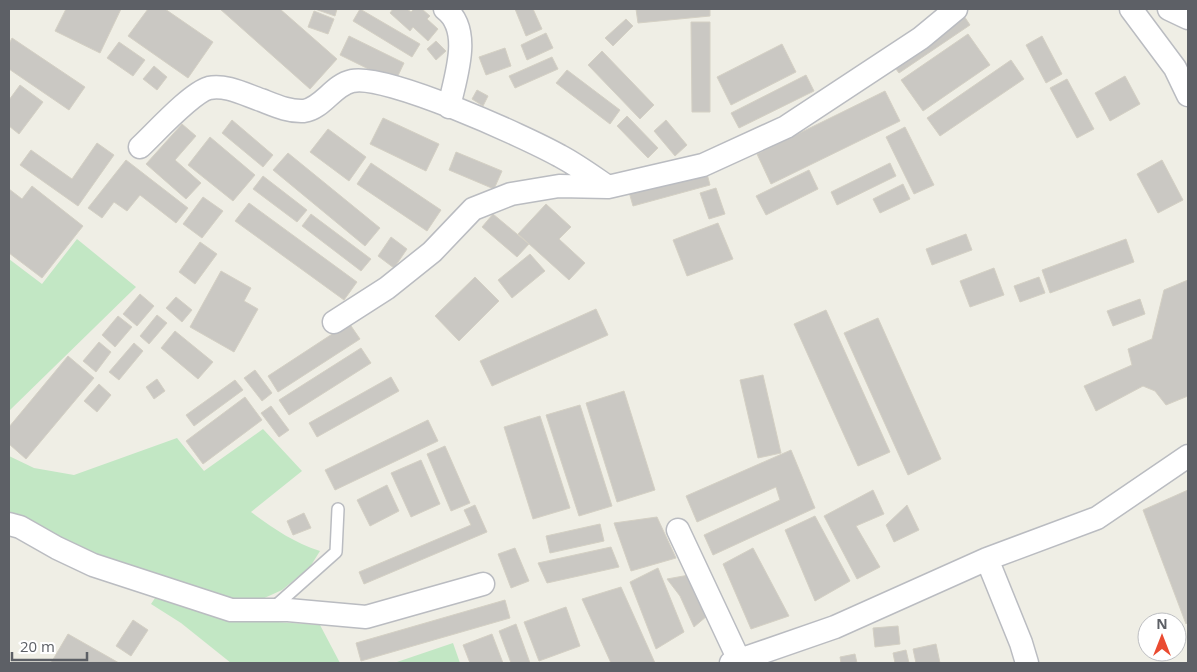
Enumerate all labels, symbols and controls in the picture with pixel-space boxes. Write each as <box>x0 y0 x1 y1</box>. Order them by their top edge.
north arrow <box>1137 612 1187 662</box>
text: N <box>1156 614 1168 633</box>
scale bar <box>12 630 88 662</box>
text: 20 m <box>20 636 55 656</box>

